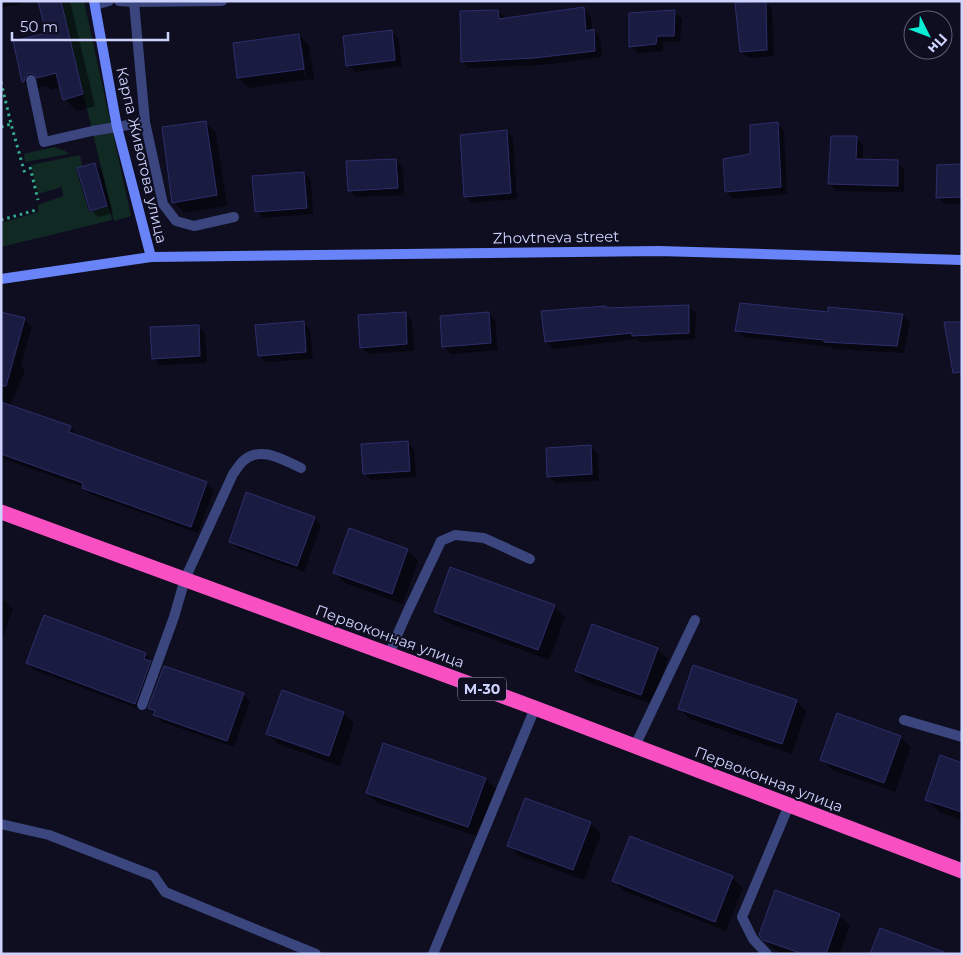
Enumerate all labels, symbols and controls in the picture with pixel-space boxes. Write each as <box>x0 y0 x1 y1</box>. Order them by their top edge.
scale bar <box>12 10 169 42</box>
north arrow <box>903 10 953 60</box>
text: 50 m <box>20 17 58 36</box>
text: Пн <box>924 30 951 58</box>
street label: Карпа Животова улица <box>112 65 172 245</box>
street label: Zhovtneva street <box>493 226 619 248</box>
street label: Первоконная улица <box>313 600 467 672</box>
road number: М-30 <box>458 678 506 701</box>
street label: Первоконная улица <box>692 742 846 816</box>

